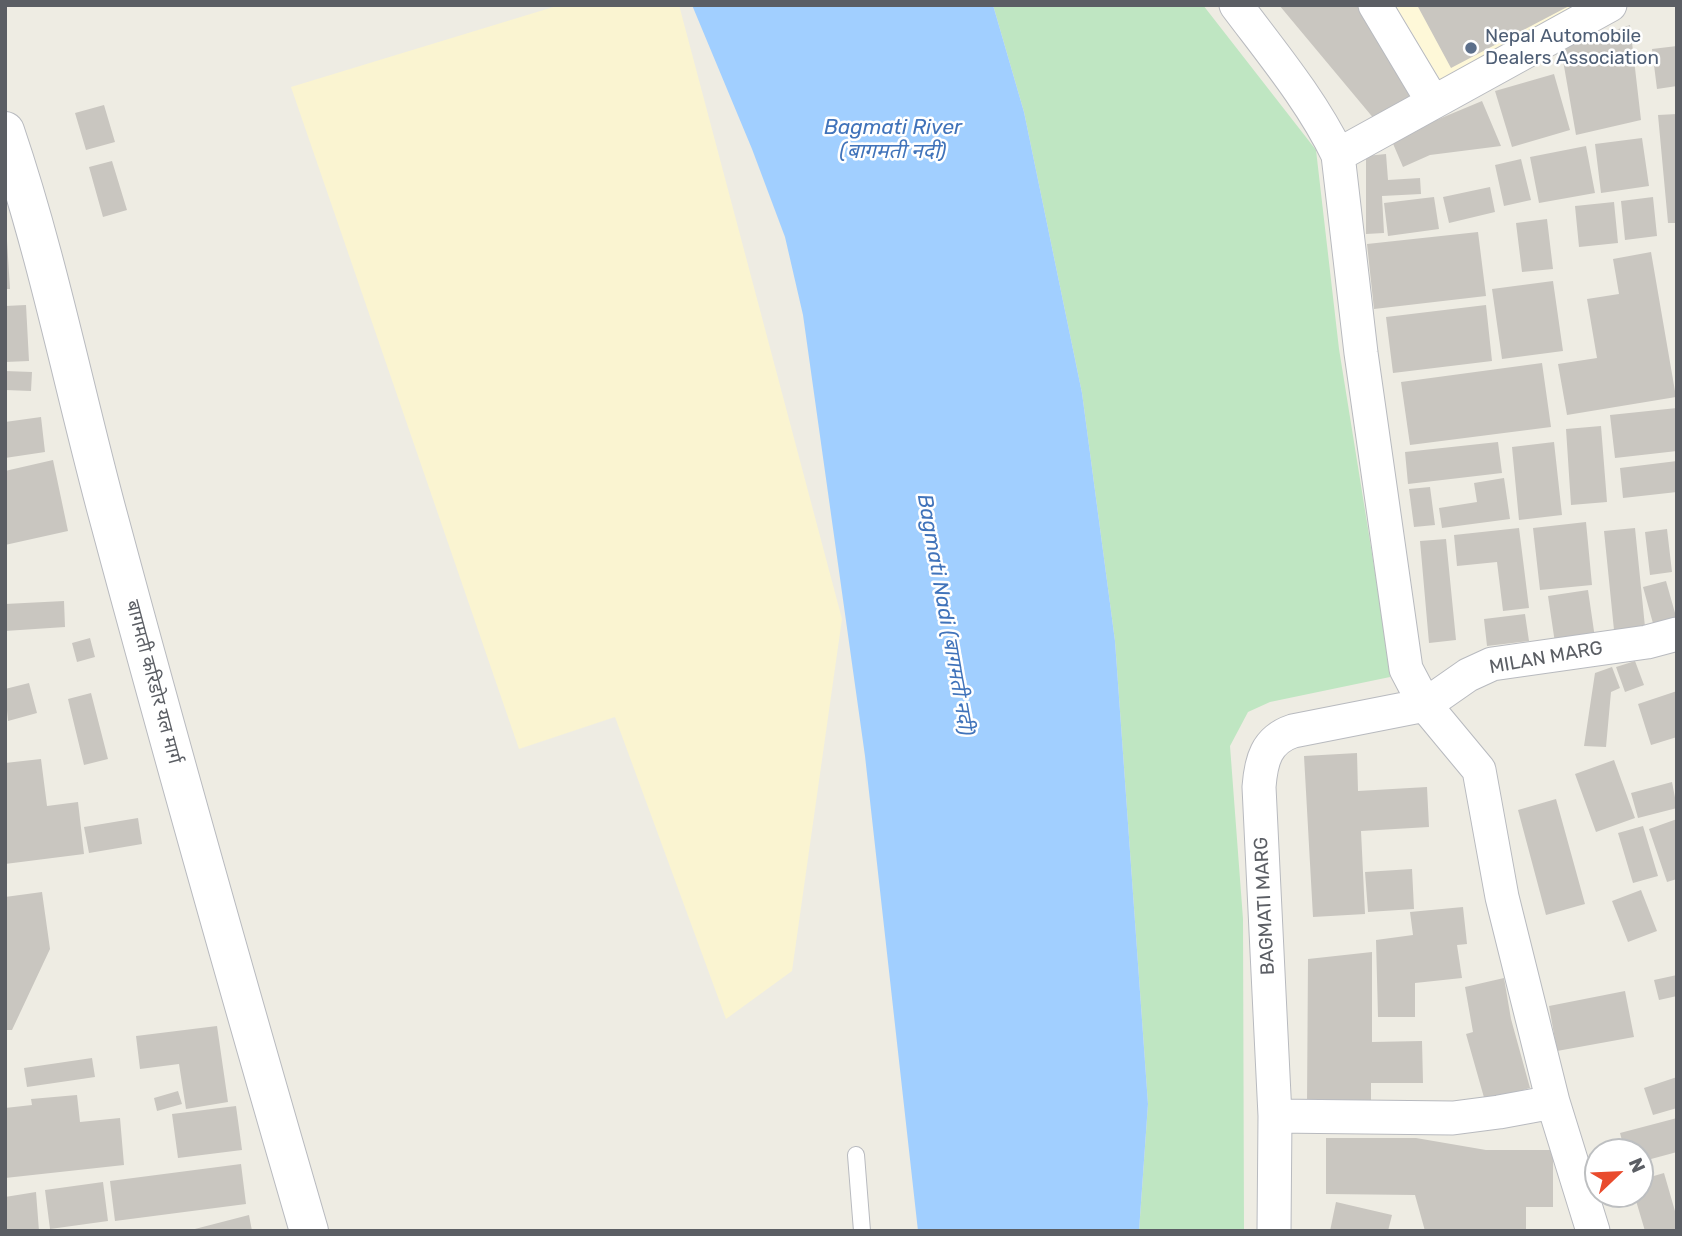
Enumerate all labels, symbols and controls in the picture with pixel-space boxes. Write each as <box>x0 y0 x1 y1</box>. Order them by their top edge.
place label: Nepal Automobile Dealers Association <box>1485 26 1659 70</box>
marker: Nepal Automobile Dealers Association <box>1463 40 1479 56</box>
water label: Bagmati River (बागमती नदी) <box>824 115 962 165</box>
water label: Bagmati Nadi (बागमती नदी) <box>911 492 979 738</box>
street label: बागमती करिडोर यल मार्ग <box>120 598 186 766</box>
street label: MILAN MARG <box>1488 637 1604 679</box>
street label: BAGMATI MARG <box>1250 836 1280 976</box>
north arrow <box>1584 1138 1654 1208</box>
text: N <box>1624 1155 1650 1176</box>

